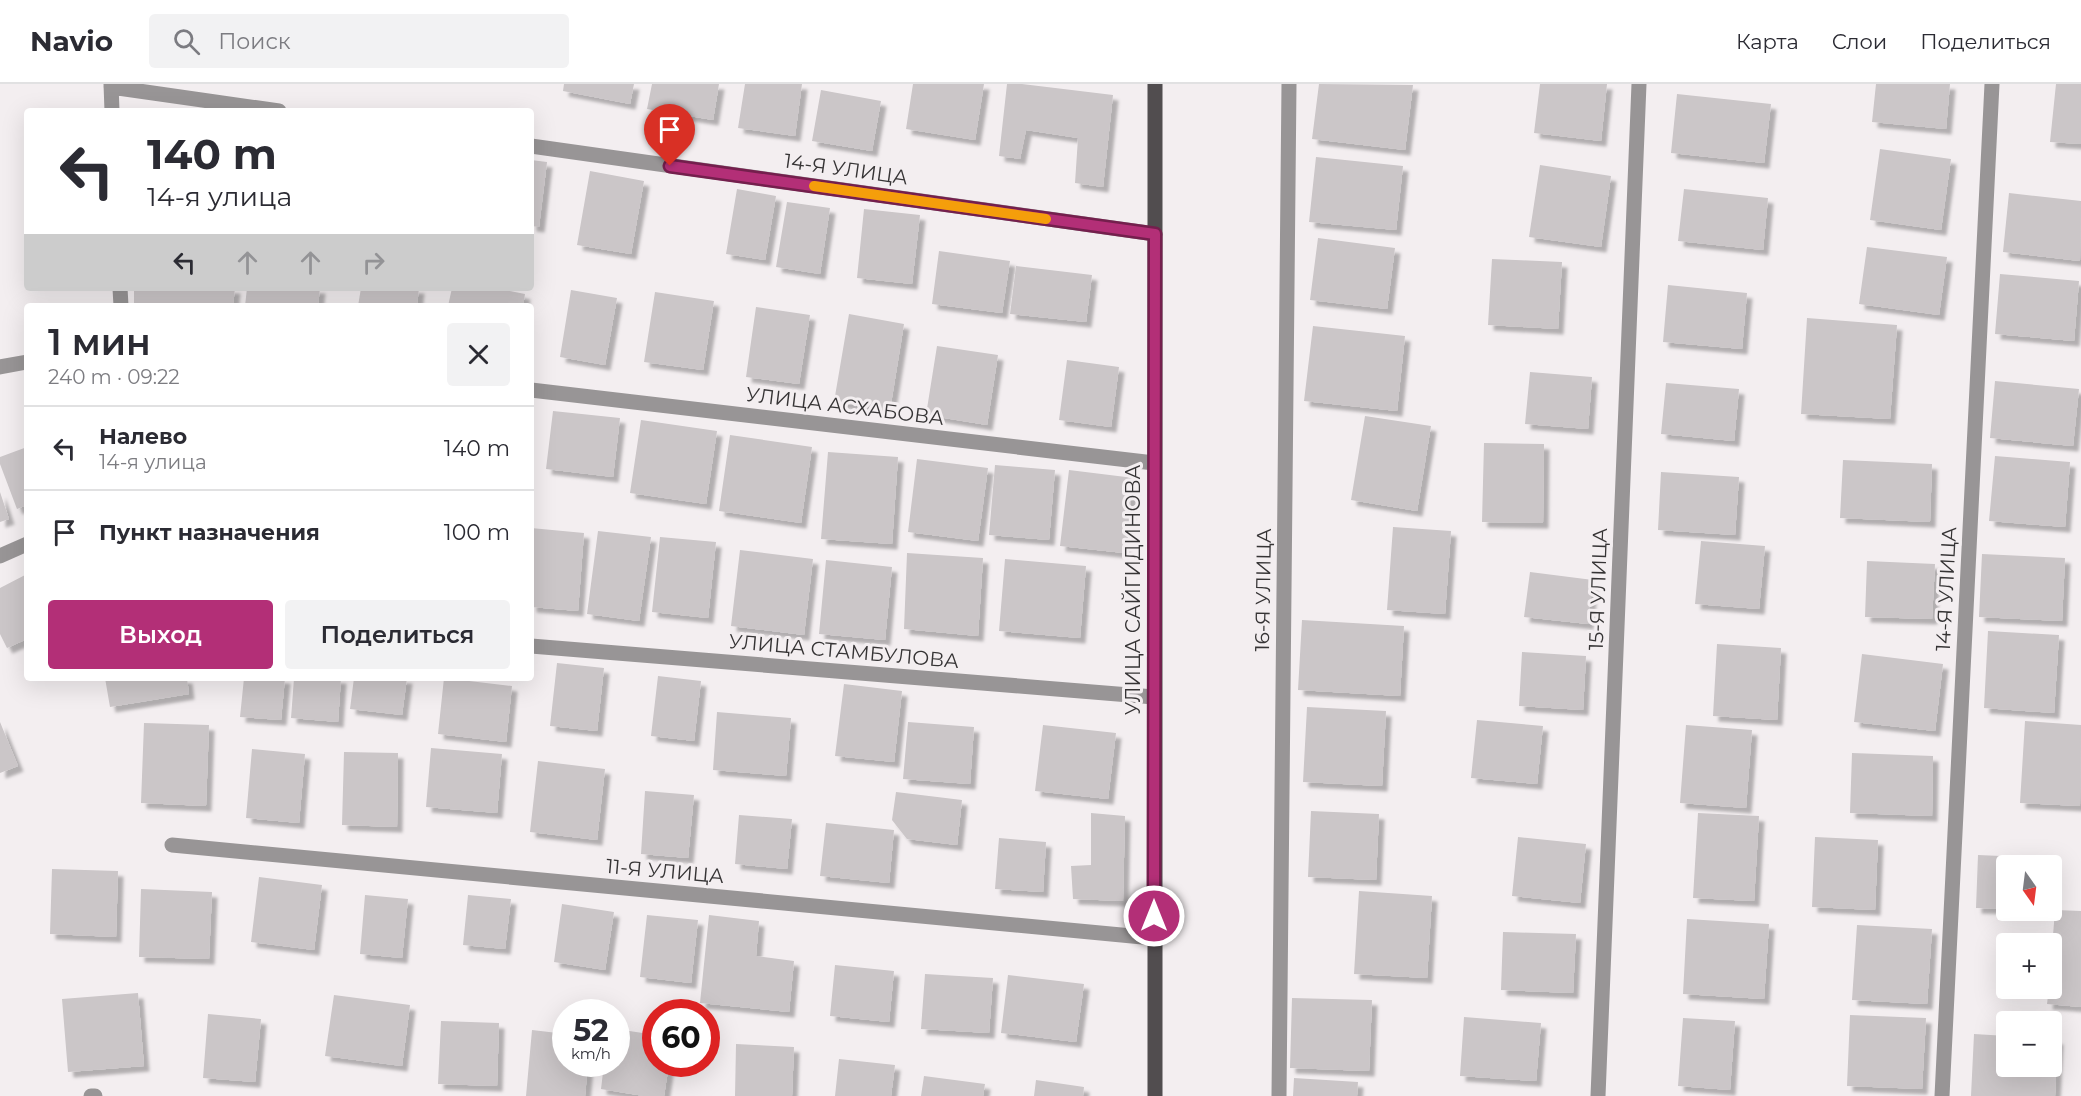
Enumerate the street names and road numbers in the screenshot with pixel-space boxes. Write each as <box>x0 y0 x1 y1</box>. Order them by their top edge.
street label: 14-Я УЛИЦА <box>783 148 909 190</box>
street label: УЛИЦА АСХАБОВА <box>745 382 945 430</box>
street label: УЛИЦА САЙГИДИНОВА <box>1121 465 1145 715</box>
street label: 14-Я УЛИЦА <box>1931 526 1961 652</box>
street label: 15-Я УЛИЦА <box>1584 527 1612 651</box>
street label: 16-Я УЛИЦА <box>1250 528 1276 652</box>
street label: УЛИЦА СТАМБУЛОВА <box>728 629 960 673</box>
street label: 11-Я УЛИЦА <box>605 854 725 888</box>

